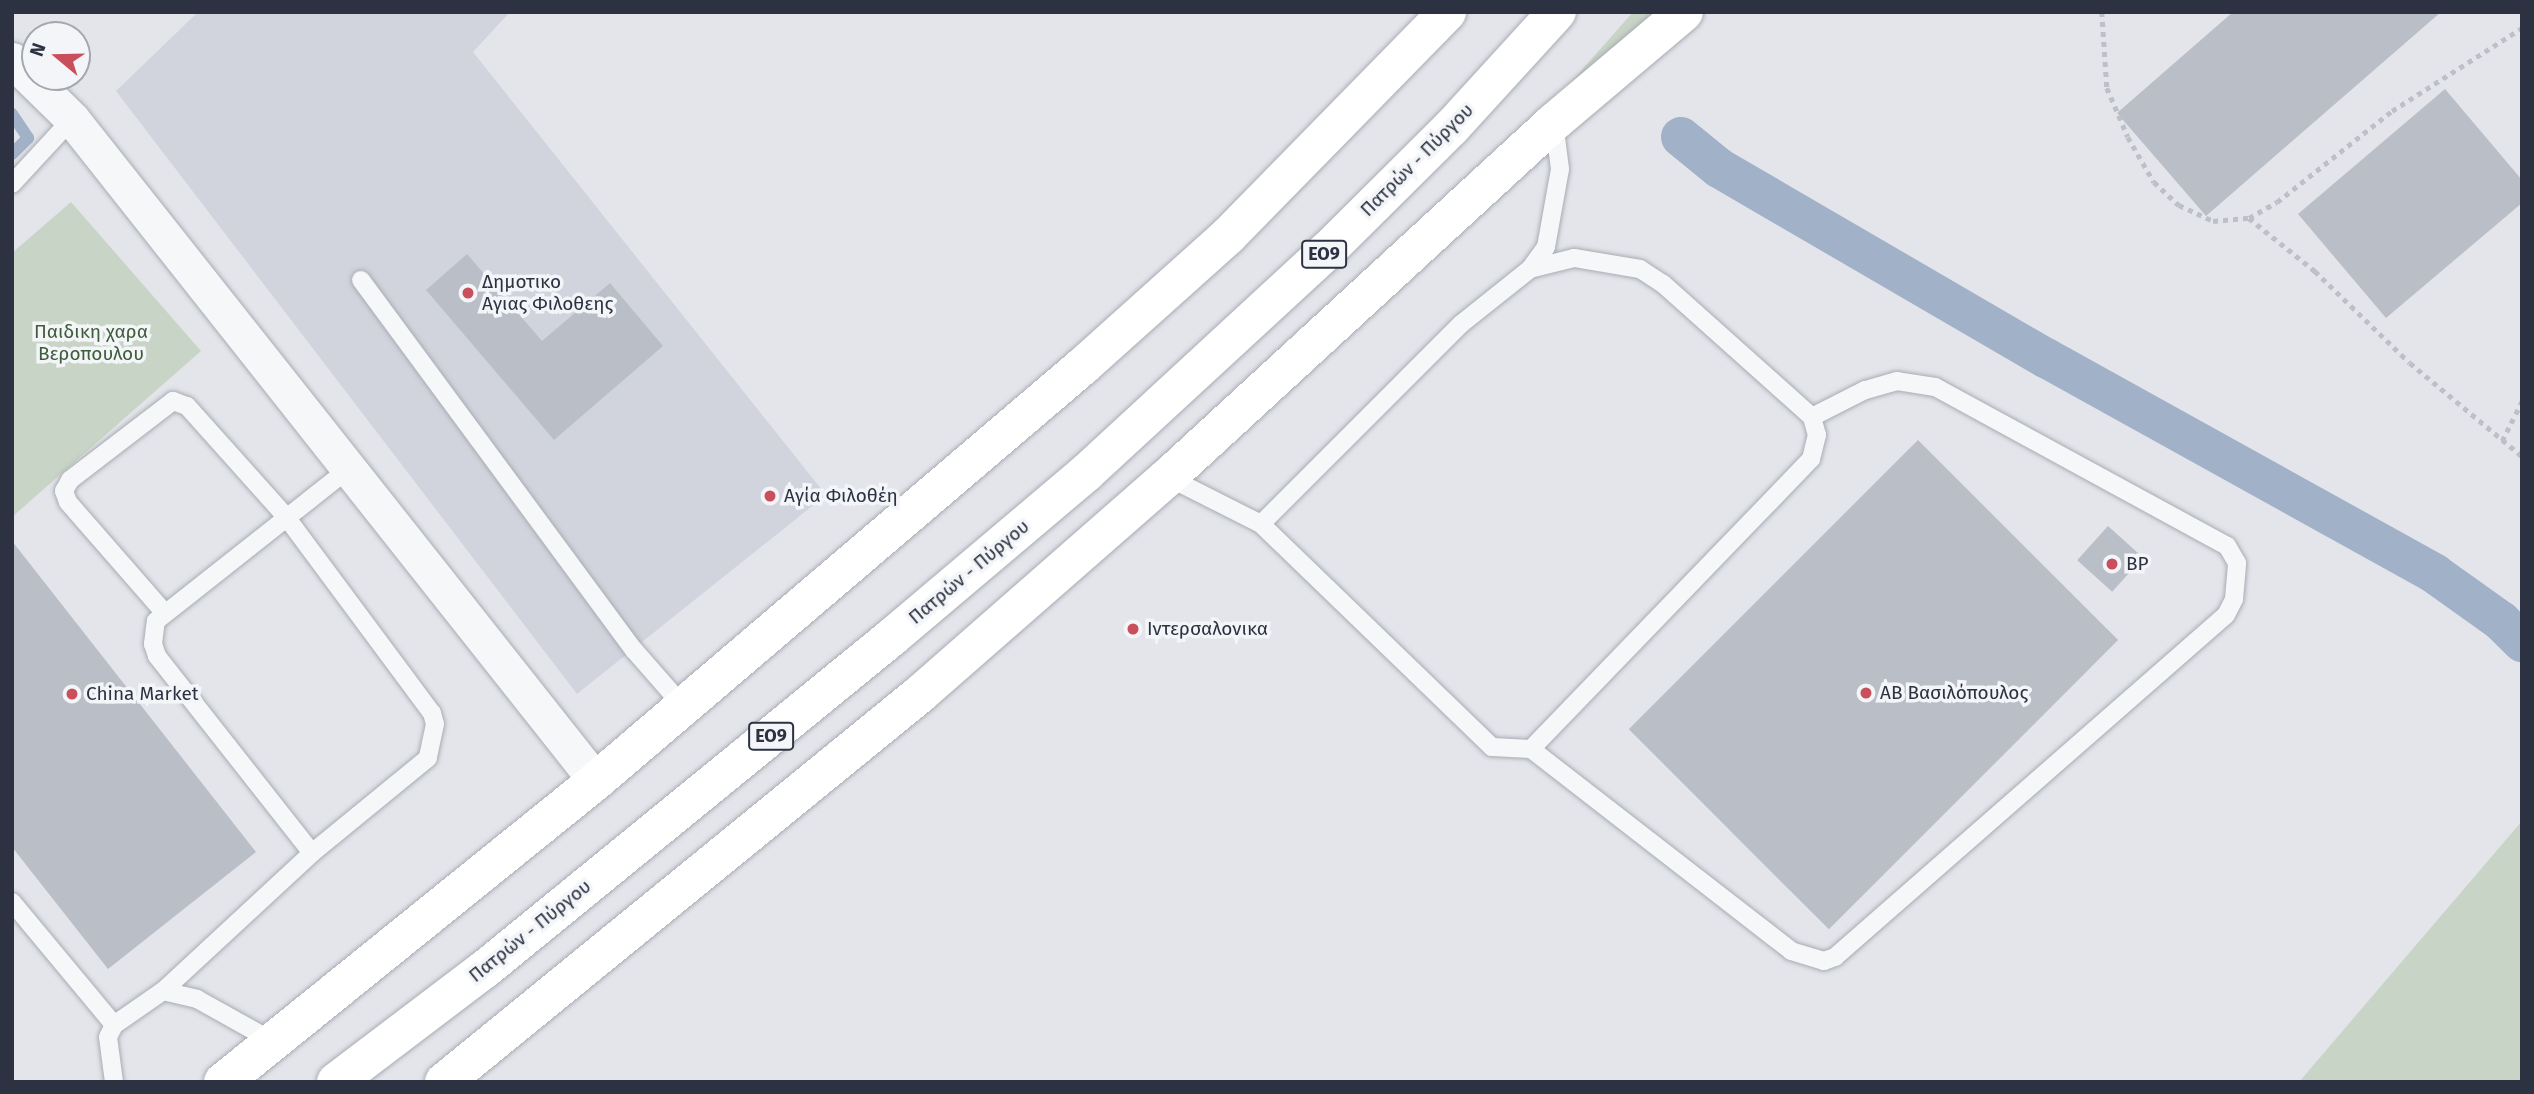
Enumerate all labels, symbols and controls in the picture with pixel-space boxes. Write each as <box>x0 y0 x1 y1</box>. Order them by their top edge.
north arrow <box>21 21 91 91</box>
text: N <box>25 40 50 59</box>
street label: Πατρών - Πύργου <box>1356 99 1478 221</box>
road number: ΕΟ9 <box>1300 240 1348 268</box>
place label: Δημοτικο Αγιας Φιλοθεης <box>482 271 613 315</box>
marker: Δημοτικο Αγιας Φιλοθεης <box>460 285 476 301</box>
park label: Παιδικη χαρα Βεροπουλου <box>34 321 148 365</box>
place label: Αγία Φιλοθέη <box>784 485 898 507</box>
marker: Αγία Φιλοθέη <box>762 488 778 504</box>
street label: Πατρών - Πύργου <box>904 515 1034 629</box>
place label: BP <box>2126 553 2149 575</box>
marker: BP <box>2104 556 2120 572</box>
place label: Ιντερσαλονικα <box>1147 618 1268 640</box>
marker: Ιντερσαλονικα <box>1125 621 1141 637</box>
place label: ΑΒ Βασιλόπουλος <box>1880 682 2028 704</box>
place label: China Market <box>86 683 199 705</box>
marker: ΑΒ Βασιλόπουλος <box>1858 685 1874 701</box>
marker: China Market <box>64 686 80 702</box>
road number: ΕΟ9 <box>746 722 796 750</box>
street label: Πατρών - Πύργου <box>464 875 596 987</box>

